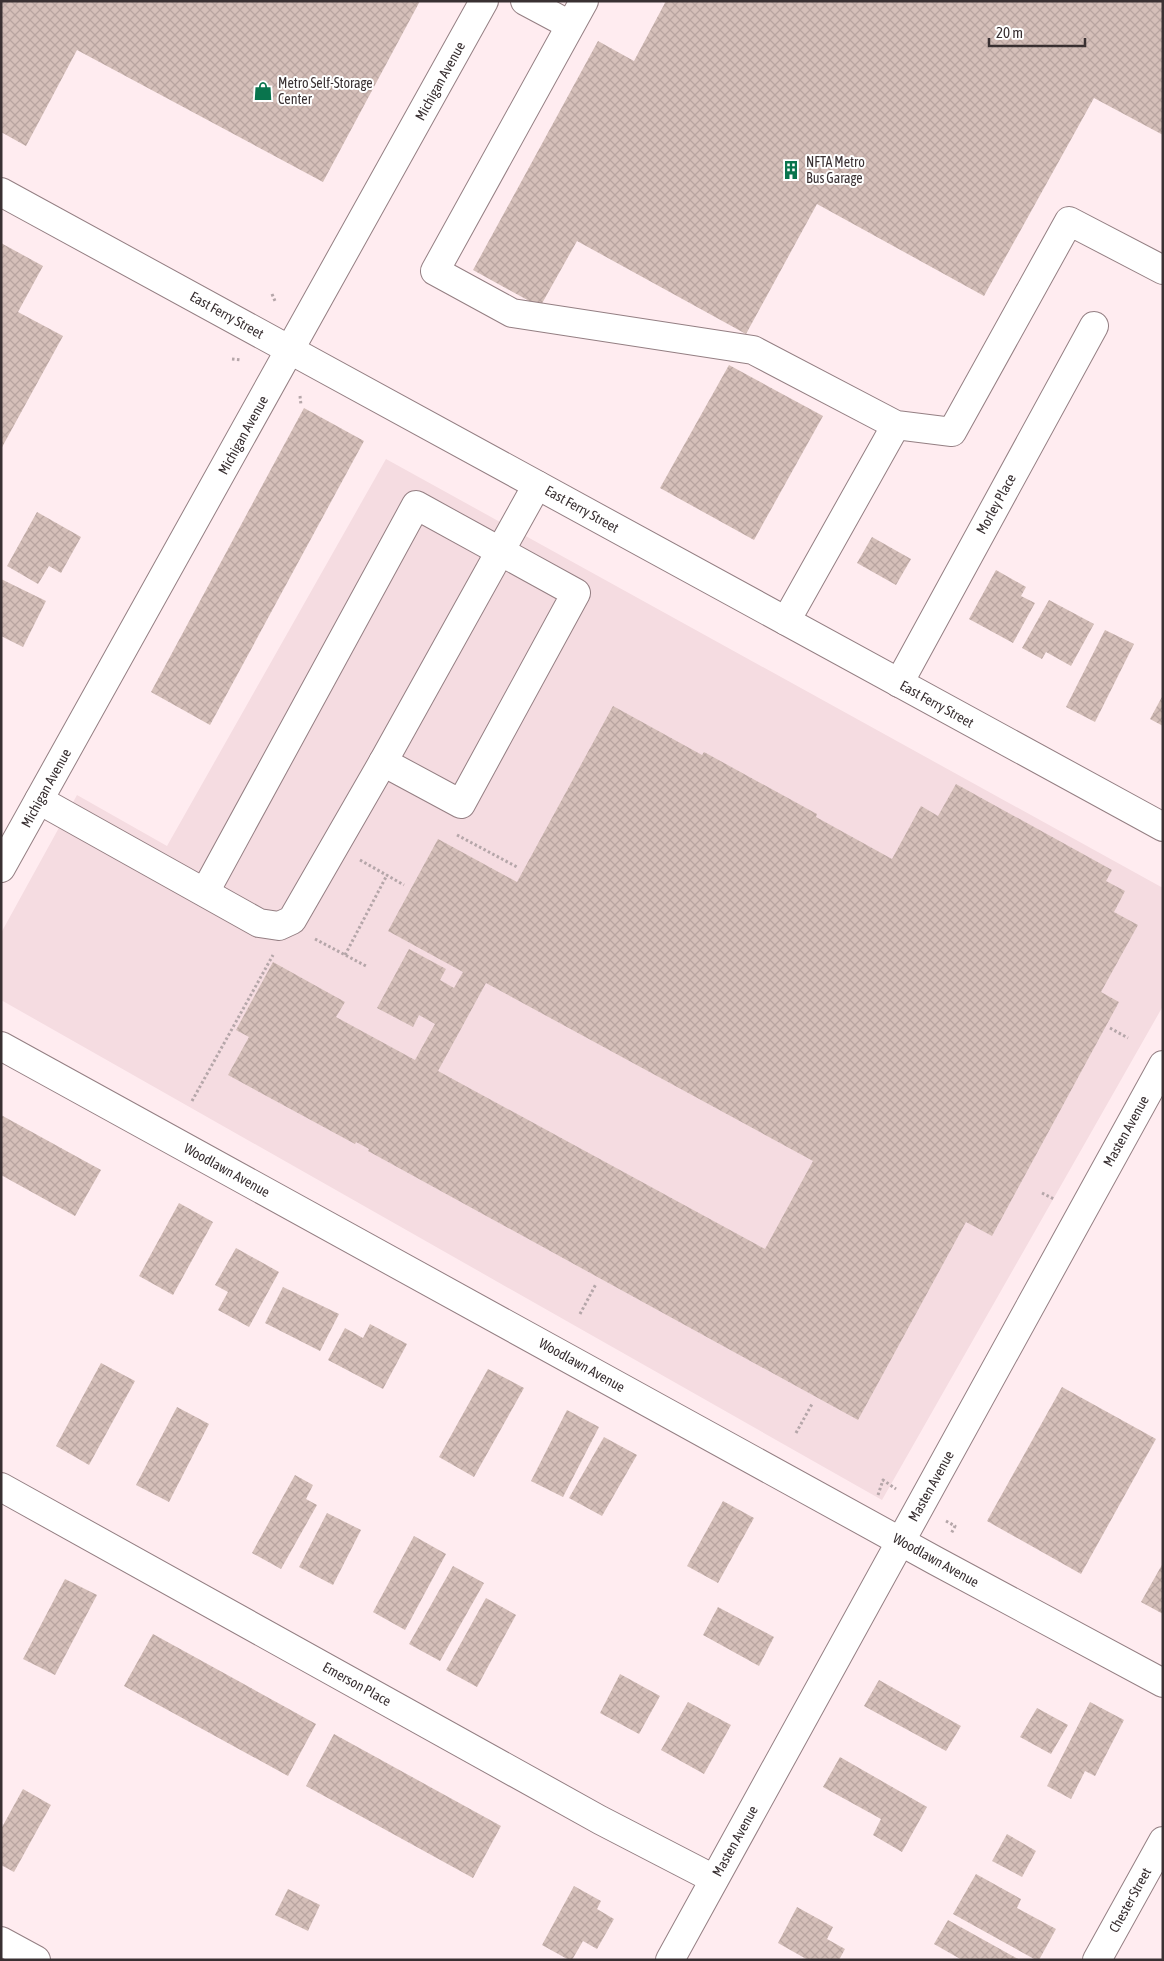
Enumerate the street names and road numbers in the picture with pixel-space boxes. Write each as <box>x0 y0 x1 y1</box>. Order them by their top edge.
street label: Michigan Avenue <box>412 39 468 123</box>
street label: East Ferry Street <box>187 288 267 342</box>
street label: Michigan Avenue <box>215 393 271 477</box>
street label: Morley Place <box>973 471 1019 537</box>
street label: East Ferry Street <box>542 482 622 536</box>
street label: East Ferry Street <box>897 677 977 731</box>
street label: Michigan Avenue <box>18 746 74 830</box>
street label: Masten Avenue <box>1100 1093 1152 1169</box>
street label: Woodlawn Avenue <box>181 1140 273 1200</box>
street label: Woodlawn Avenue <box>536 1335 628 1395</box>
street label: Masten Avenue <box>905 1448 957 1524</box>
street label: Woodlawn Avenue <box>890 1530 982 1590</box>
street label: Emerson Place <box>320 1659 394 1709</box>
street label: Masten Avenue <box>709 1803 761 1879</box>
street label: Chester Street <box>1106 1865 1154 1935</box>

